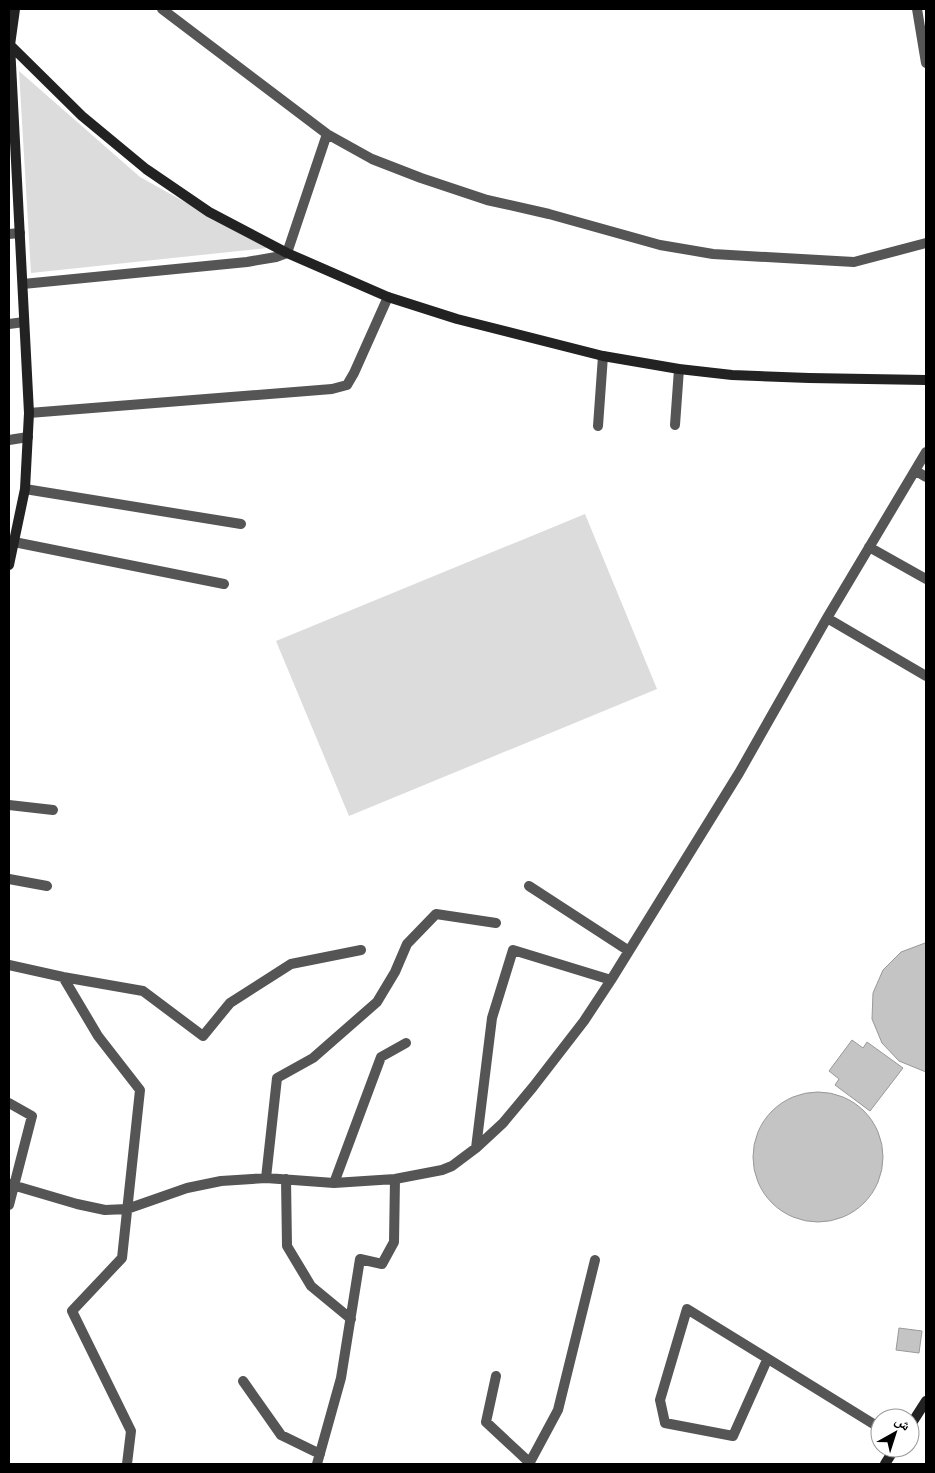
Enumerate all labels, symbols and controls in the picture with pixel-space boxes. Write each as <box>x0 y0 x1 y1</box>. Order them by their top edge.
north arrow <box>870 1408 920 1458</box>
text: ش <box>892 1412 914 1435</box>

